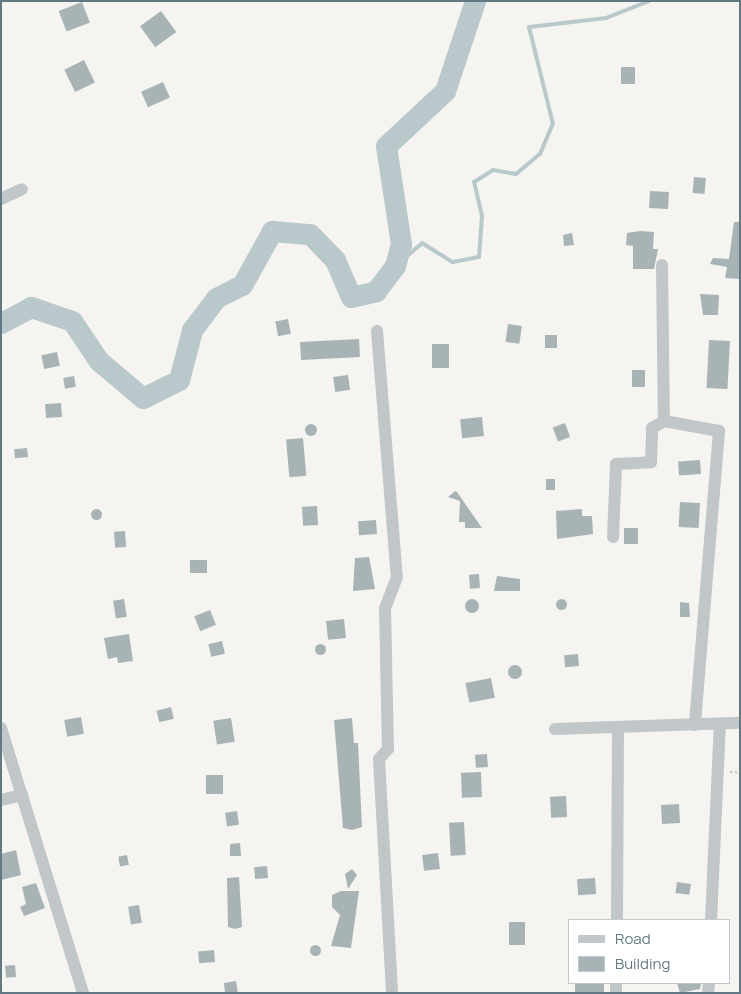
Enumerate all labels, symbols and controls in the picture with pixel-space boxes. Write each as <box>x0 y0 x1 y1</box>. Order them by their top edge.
legend <box>568 919 731 984</box>
text: Road <box>615 928 651 949</box>
text: Building <box>615 953 670 974</box>

